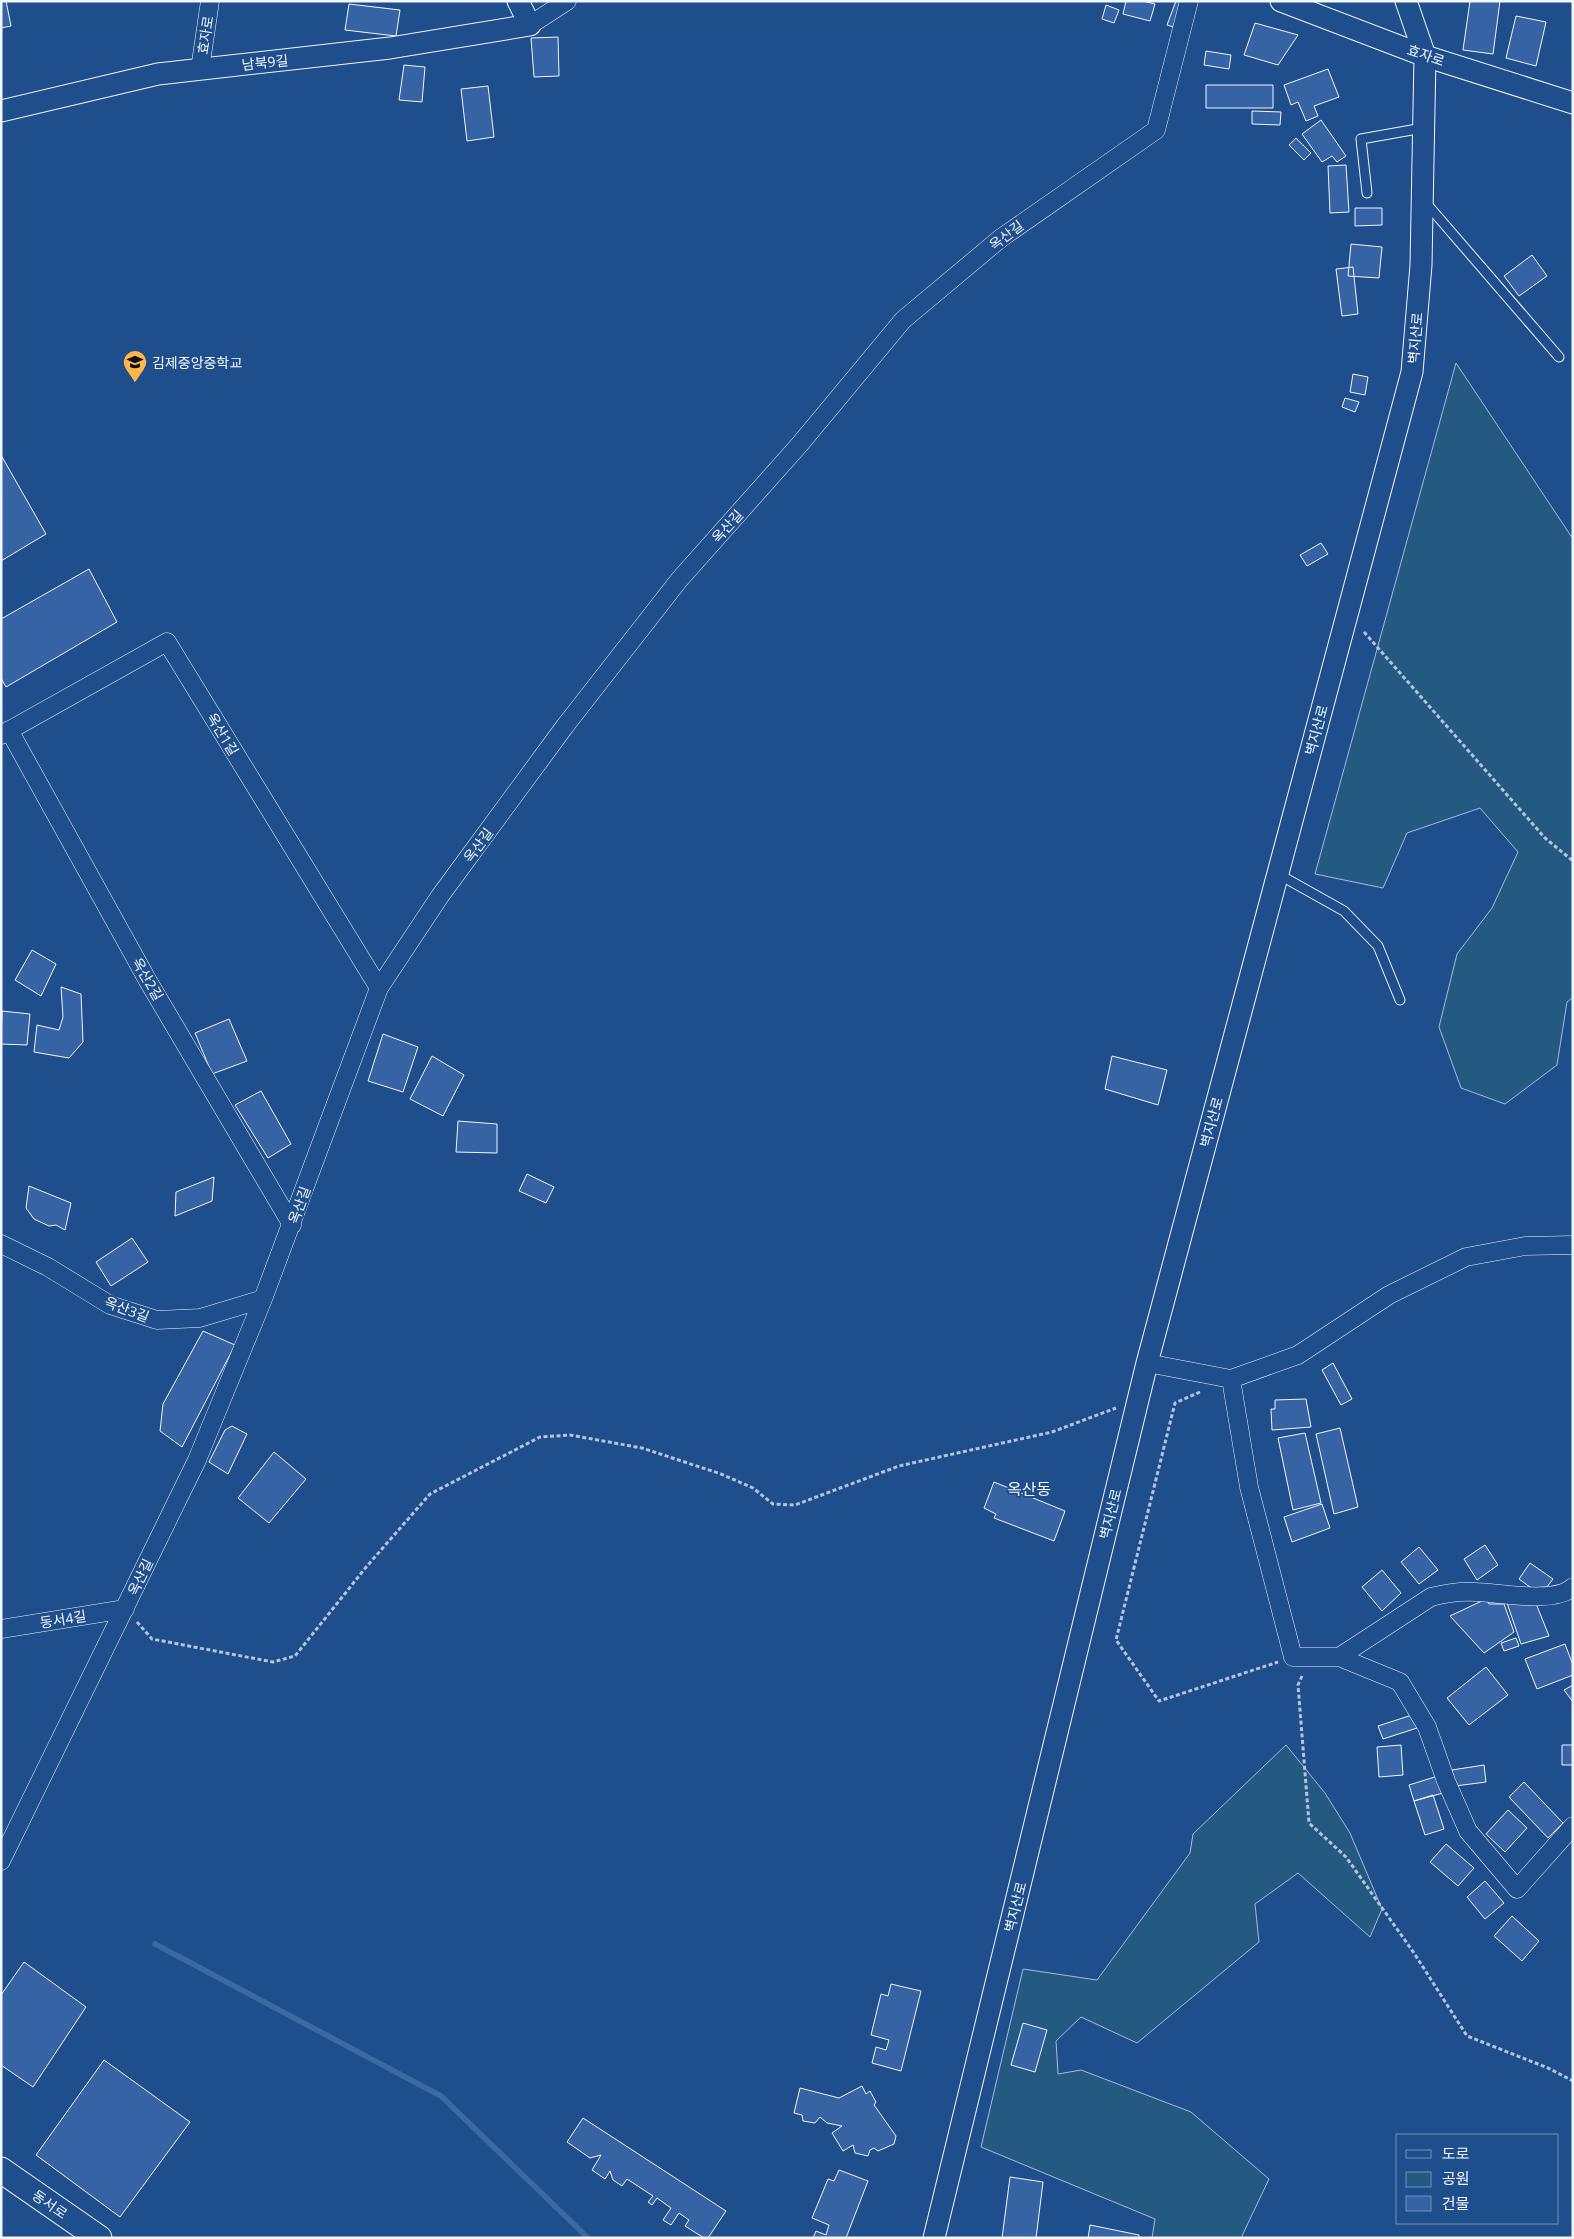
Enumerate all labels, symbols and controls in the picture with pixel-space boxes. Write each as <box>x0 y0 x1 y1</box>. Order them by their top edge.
street label: 효자로 <box>193 14 217 56</box>
street label: 효자로 <box>1405 40 1447 70</box>
street label: 남북9길 <box>241 50 289 74</box>
street label: 옥산길 <box>985 216 1027 254</box>
street label: 벽지산로 <box>1403 311 1427 364</box>
school or university icon: 김제중앙중학교 <box>122 349 148 383</box>
place label: 김제중앙중학교 <box>152 353 242 372</box>
street label: 옥산길 <box>707 505 747 547</box>
street label: 벽지산로 <box>1300 703 1332 757</box>
street label: 옥산1길 <box>203 709 243 759</box>
street label: 옥산길 <box>459 824 497 866</box>
street label: 옥산2길 <box>128 954 168 1004</box>
street label: 벽지산로 <box>1195 1095 1227 1149</box>
street label: 옥산길 <box>283 1184 315 1226</box>
street label: 옥산3길 <box>102 1292 152 1326</box>
district label: 옥산동 <box>1007 1478 1051 1500</box>
street label: 벽지산로 <box>1095 1487 1125 1541</box>
street label: 옥산길 <box>123 1555 157 1599</box>
street label: 동서4길 <box>38 1606 88 1632</box>
street label: 벽지산로 <box>1000 1880 1030 1934</box>
legend <box>1396 2134 1559 2224</box>
text: 도로 <box>1442 2143 1470 2163</box>
text: 공원 <box>1442 2168 1470 2188</box>
street label: 동서로 <box>29 2185 71 2223</box>
text: 건물 <box>1442 2193 1470 2213</box>

